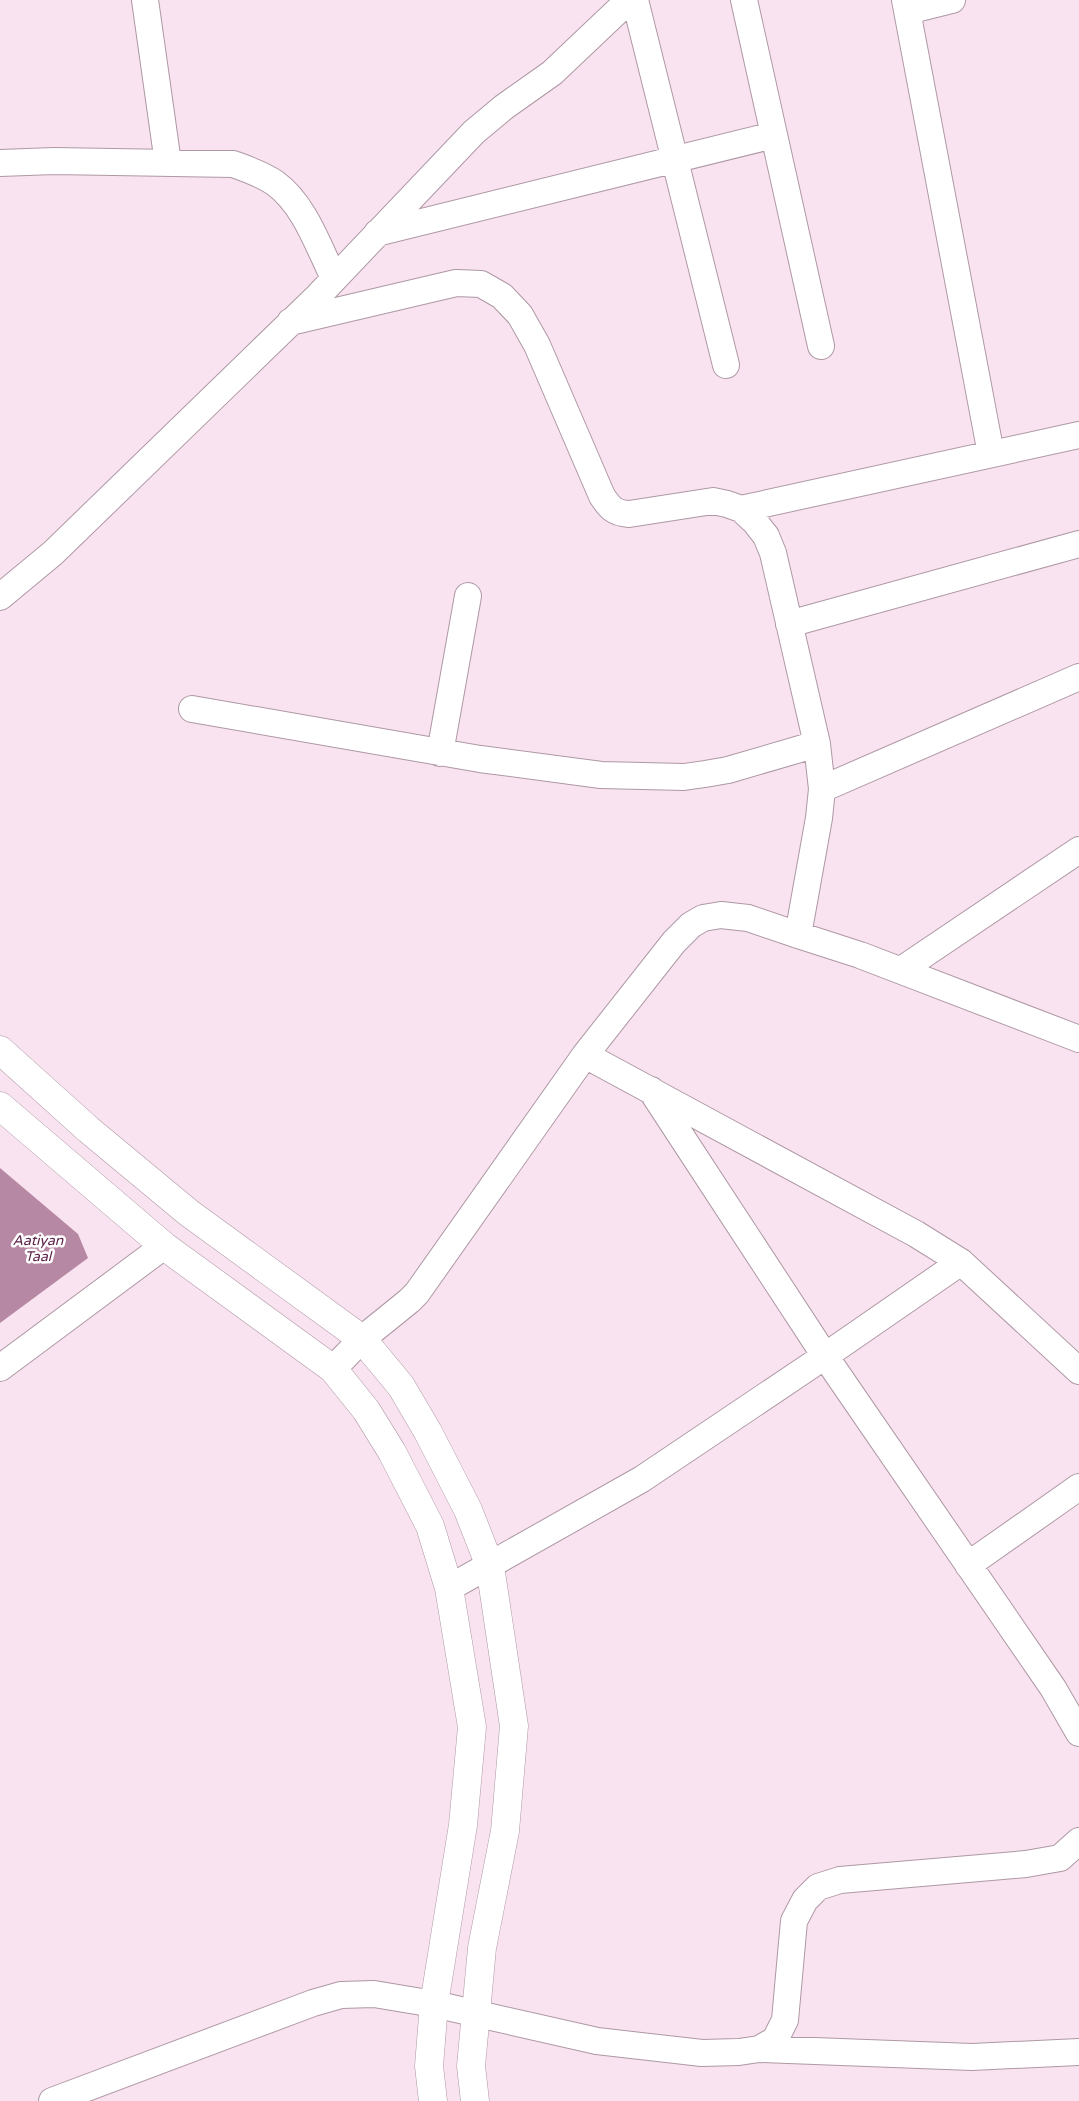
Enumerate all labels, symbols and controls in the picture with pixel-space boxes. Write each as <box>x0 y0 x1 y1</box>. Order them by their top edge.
water label: Aatiyan Taal <box>13 1232 64 1265</box>

